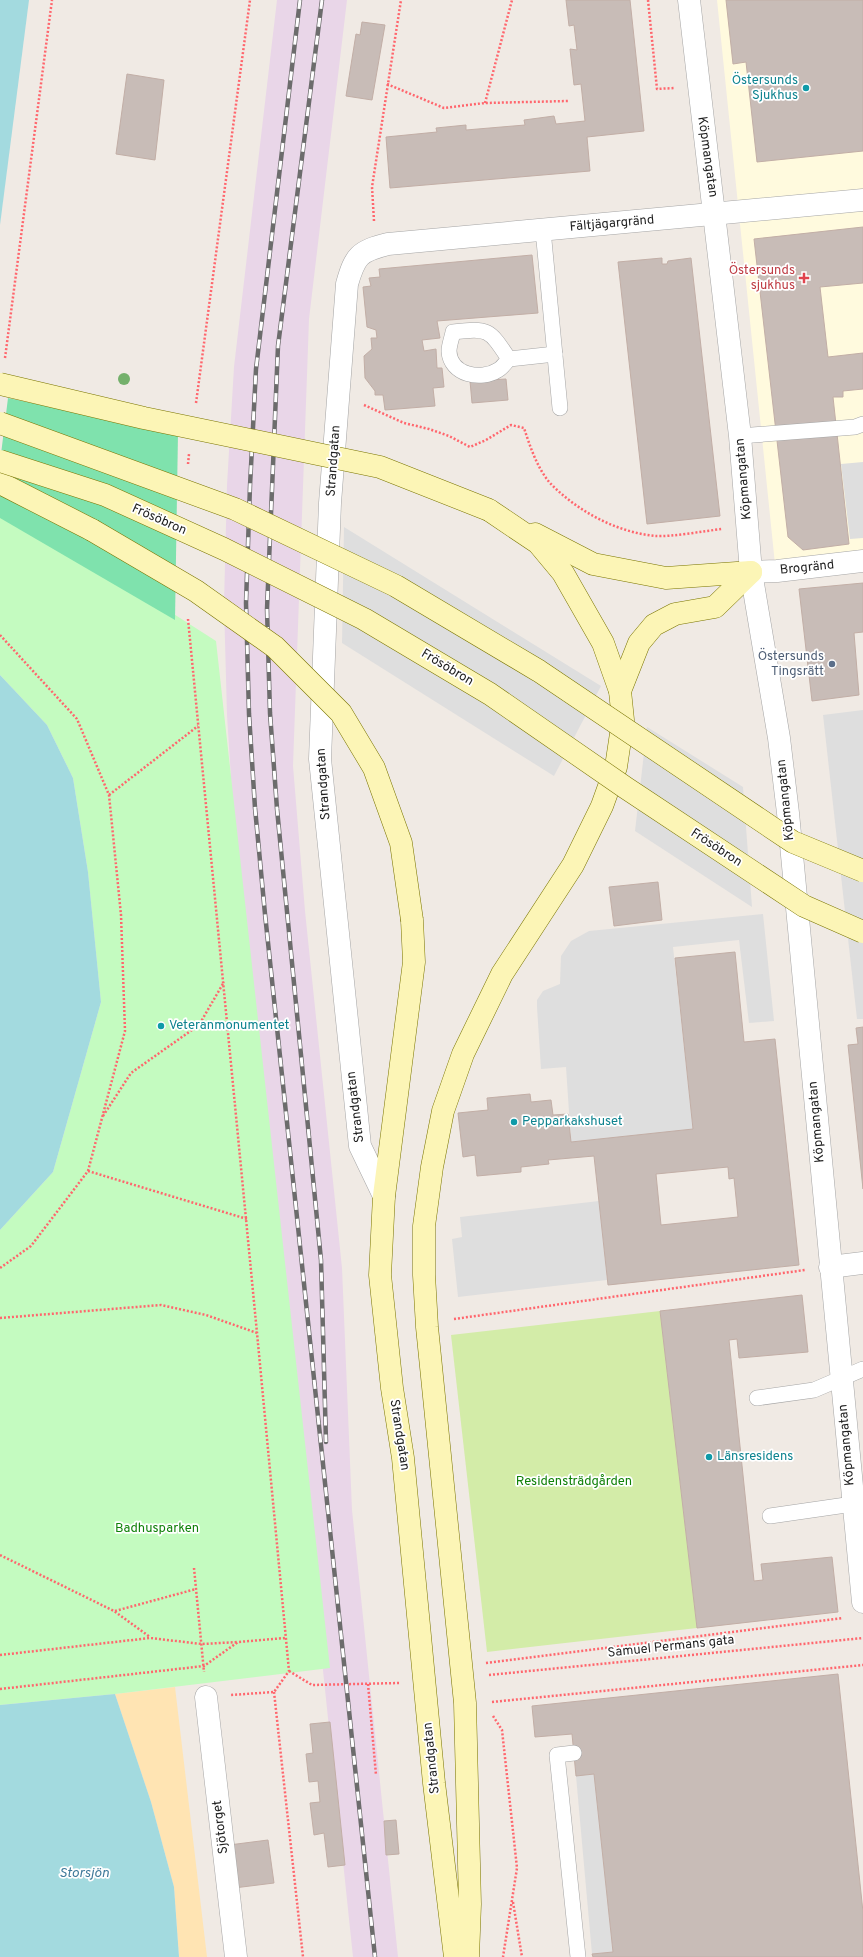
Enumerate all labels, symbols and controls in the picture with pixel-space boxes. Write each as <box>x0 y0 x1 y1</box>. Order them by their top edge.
place label: Östersunds Sjukhus <box>732 71 798 104</box>
marker: Östersunds Sjukhus <box>801 83 811 93</box>
street label: Köpmangatan <box>693 115 721 199</box>
street label: Fältjägargränd <box>569 212 655 236</box>
place label: Östersunds sjukhus <box>729 261 795 294</box>
marker: Östersunds sjukhus <box>798 272 810 284</box>
street label: Strandgatan <box>324 425 344 497</box>
street label: Köpmangatan <box>732 438 756 520</box>
street label: Frösöbron <box>129 501 189 539</box>
street label: Brogränd <box>779 557 835 579</box>
street label: Frösöbron <box>418 646 476 690</box>
place label: Östersunds Tingsrätt <box>758 647 824 680</box>
marker: Östersunds Tingsrätt <box>827 659 837 669</box>
street label: Strandgatan <box>314 748 334 820</box>
street label: Köpmangatan <box>774 759 798 841</box>
street label: Frösöbron <box>687 825 745 871</box>
place label: Veteranmonumentet <box>169 1018 290 1034</box>
marker: Veteranmonumentet <box>156 1021 166 1031</box>
street label: Strandgatan <box>344 1070 368 1144</box>
street label: Köpmangatan <box>805 1081 829 1163</box>
place label: Pepparkakshuset <box>522 1114 623 1130</box>
marker: Pepparkakshuset <box>509 1117 519 1127</box>
street label: Strandgatan <box>385 1398 413 1472</box>
street label: Köpmangatan <box>835 1404 859 1486</box>
place label: Länsresidens <box>717 1449 793 1465</box>
marker: Länsresidens <box>704 1452 714 1462</box>
park label: Residensträdgården <box>516 1474 632 1490</box>
park label: Badhusparken <box>115 1521 199 1537</box>
street label: Samuel Permans gata <box>607 1632 735 1662</box>
street label: Strandgatan <box>420 1721 444 1795</box>
street label: Sjötorget <box>210 1799 232 1855</box>
water label: Storsjön <box>59 1865 109 1882</box>

